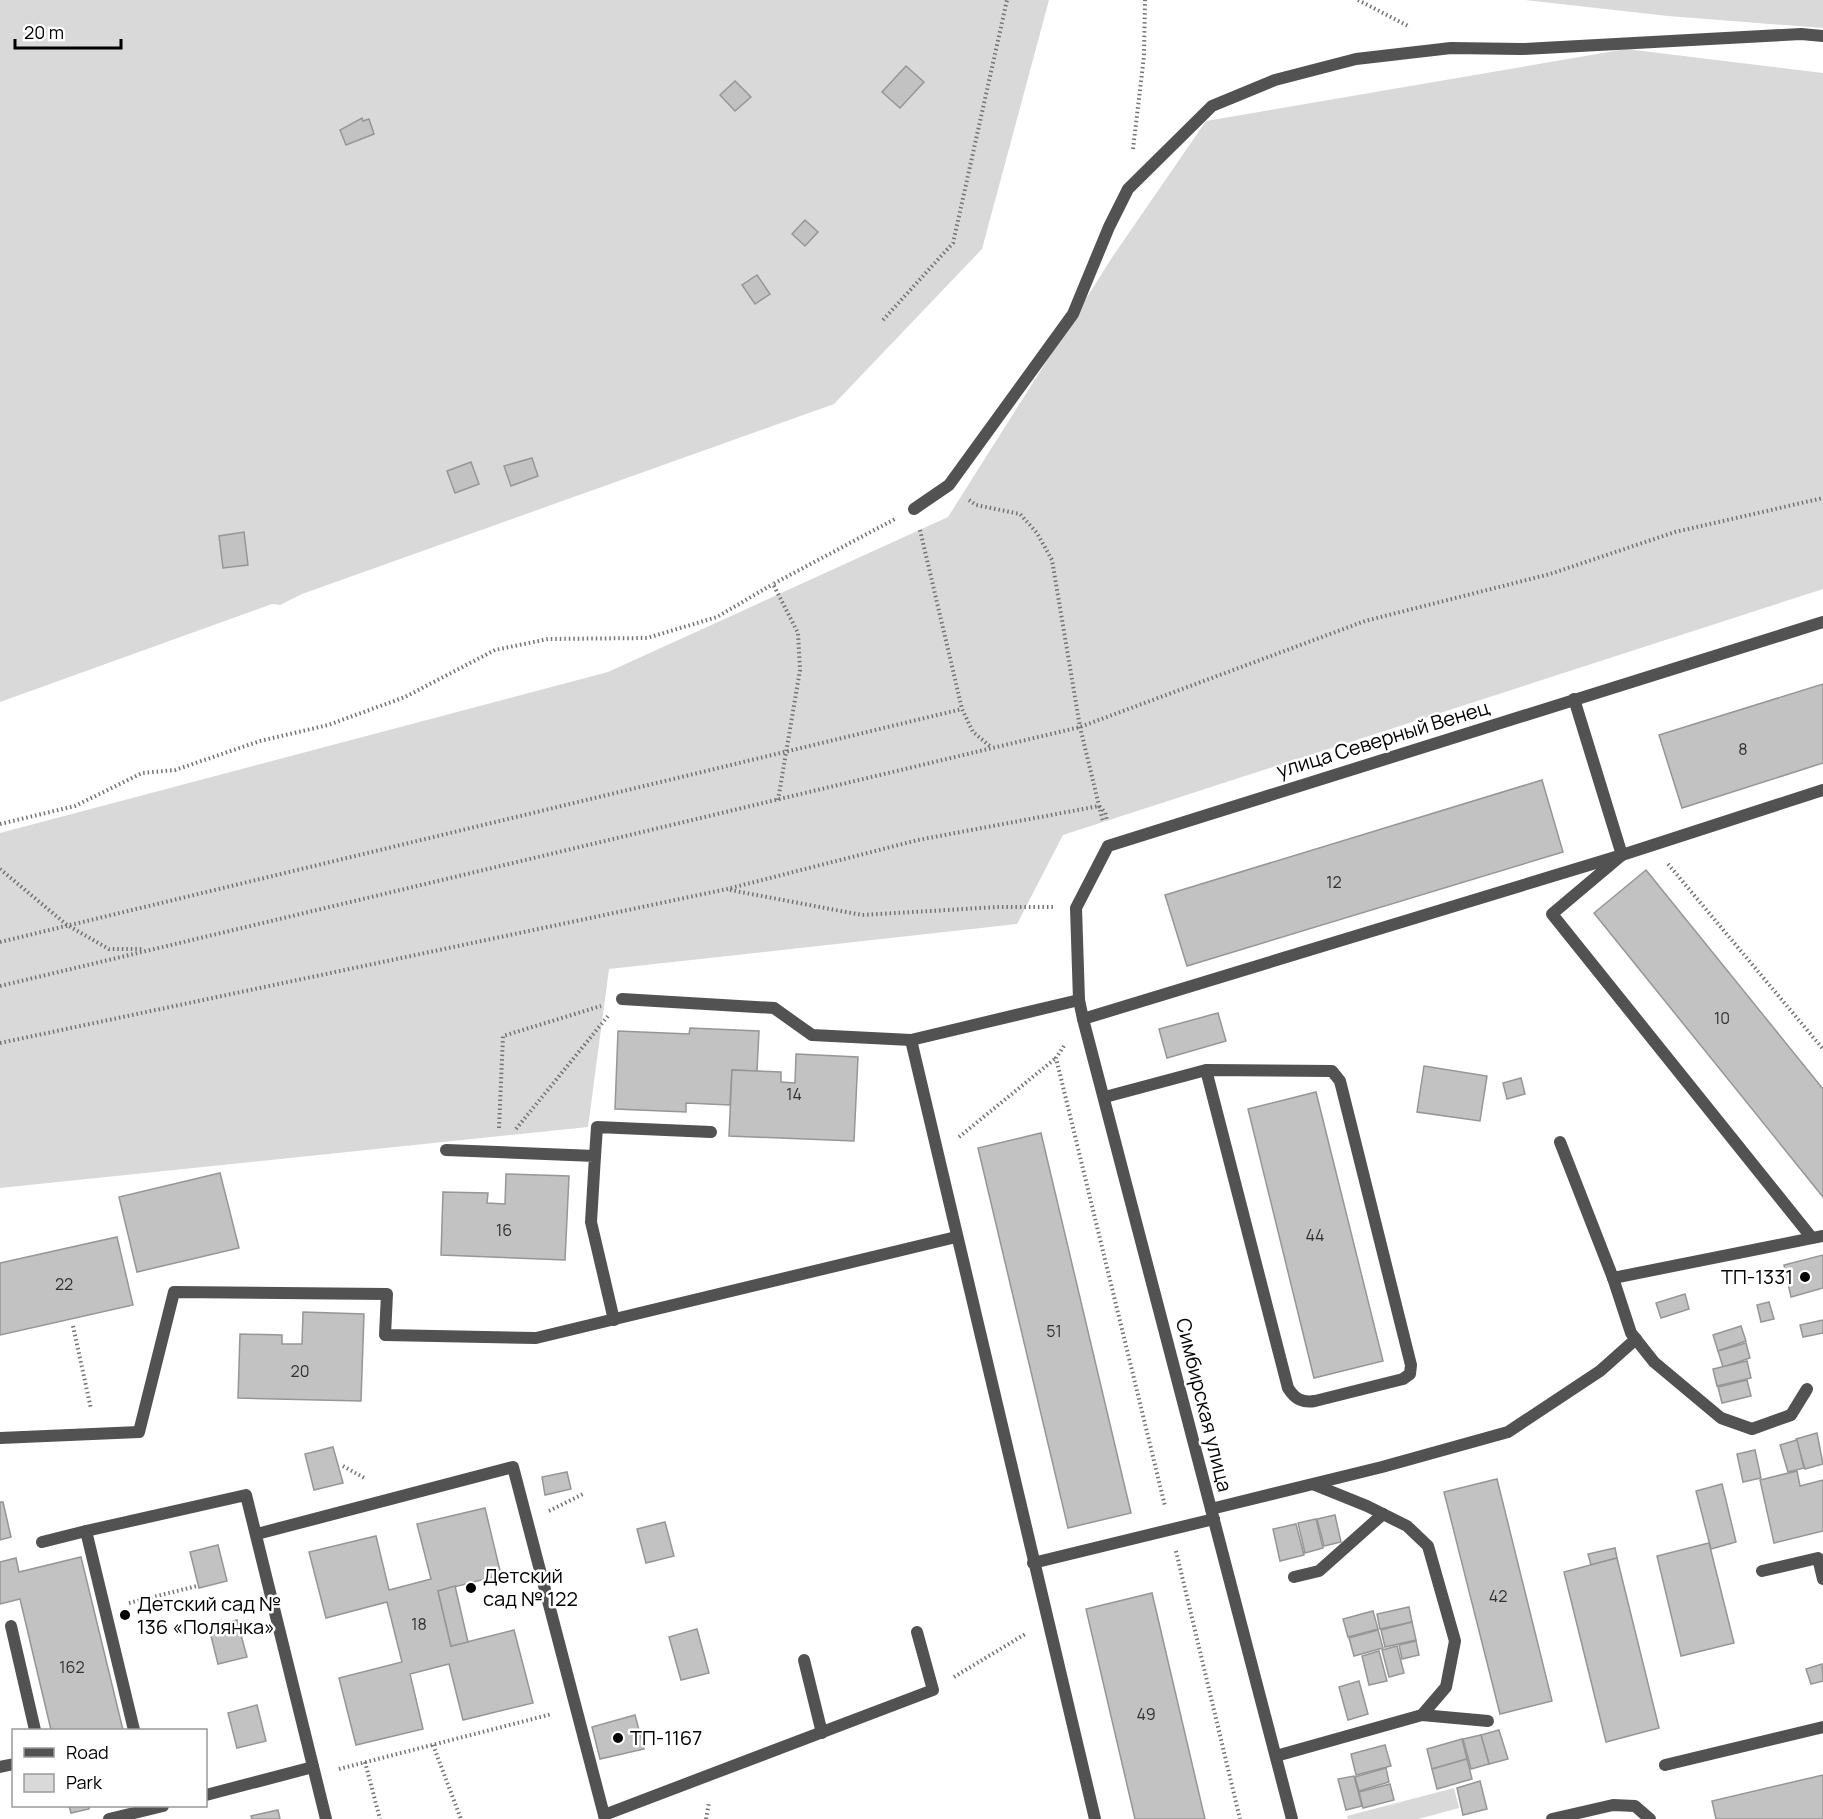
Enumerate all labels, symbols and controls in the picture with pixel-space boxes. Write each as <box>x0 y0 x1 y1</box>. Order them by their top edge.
scale bar <box>15 12 122 50</box>
text: 20 m <box>24 20 64 44</box>
street label: улица Северный Венец <box>1273 693 1493 784</box>
house number: 8 <box>1738 738 1748 760</box>
house number: 12 <box>1326 871 1342 893</box>
house number: 10 <box>1714 1007 1730 1029</box>
house number: 14 <box>786 1083 802 1105</box>
house number: 16 <box>496 1219 512 1241</box>
house number: 44 <box>1305 1224 1325 1246</box>
place label: ТП-1331 <box>1721 1263 1793 1290</box>
marker: ТП-1331 <box>1798 1270 1812 1284</box>
house number: 22 <box>55 1273 73 1295</box>
street label: Симбирская улица <box>1170 1315 1239 1495</box>
house number: 51 <box>1046 1320 1062 1342</box>
house number: 20 <box>291 1360 309 1382</box>
place label: Детский сад № 122 <box>483 1562 578 1612</box>
marker: Детский сад № 122 <box>464 1581 478 1595</box>
house number: 42 <box>1489 1585 1507 1607</box>
place label: Детский сад № 136 «Полянка» <box>137 1590 281 1640</box>
marker: Детский сад № 136 «Полянка» <box>118 1608 132 1622</box>
house number: 18 <box>411 1613 427 1635</box>
house number: 162 <box>59 1656 85 1678</box>
house number: 49 <box>1136 1703 1156 1725</box>
place label: ТП-1167 <box>630 1724 702 1751</box>
legend <box>12 1729 207 1807</box>
marker: ТП-1167 <box>611 1731 625 1745</box>
text: Road <box>66 1740 109 1764</box>
text: Park <box>66 1770 103 1794</box>

